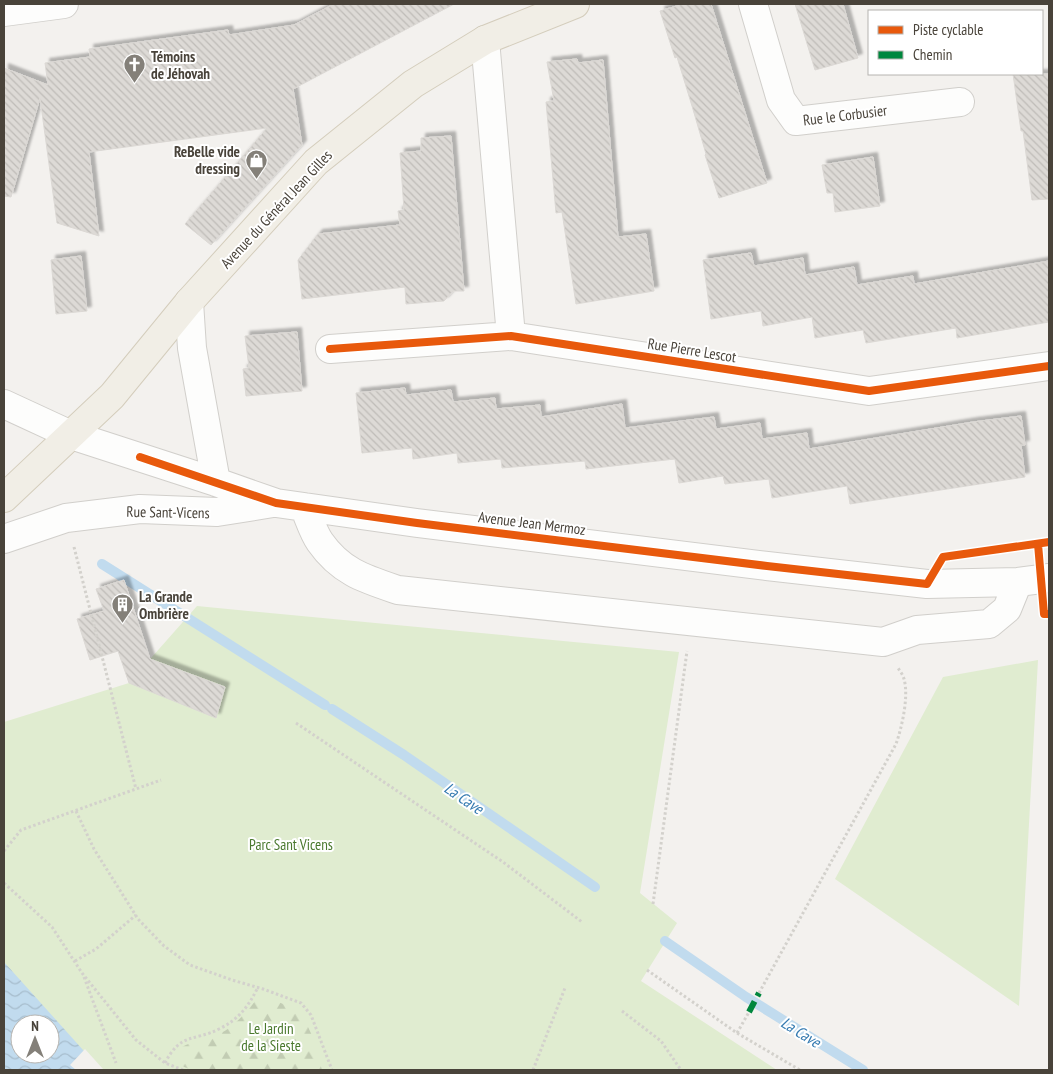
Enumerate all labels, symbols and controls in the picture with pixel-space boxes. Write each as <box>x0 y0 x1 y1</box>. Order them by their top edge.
legend <box>868 10 1043 75</box>
text: Piste cyclable <box>913 20 983 39</box>
text: Chemin <box>913 45 952 64</box>
place label: Témoins de Jéhovah <box>151 47 210 83</box>
church icon: Témoins de Jéhovah <box>123 53 147 84</box>
street label: Rue le Corbusier <box>802 100 889 130</box>
place label: ReBelle vide dressing <box>174 142 240 178</box>
street label: Avenue du Général Jean Gilles <box>216 146 336 272</box>
shop icon: ReBelle vide dressing <box>244 148 268 179</box>
street label: Rue Pierre Lescot <box>646 334 738 366</box>
street label: Rue Sant-Vicens <box>126 502 210 522</box>
street label: Avenue Jean Mermoz <box>477 507 587 539</box>
place label: La Grande Ombrière <box>139 587 192 623</box>
building icon: La Grande Ombrière <box>111 593 135 624</box>
water label: La Cave <box>441 778 488 819</box>
park label: Parc Sant Vicens <box>249 835 333 854</box>
water label: La Cave <box>778 1012 826 1052</box>
north arrow <box>10 1014 60 1064</box>
text: N <box>31 1017 39 1035</box>
park label: Le Jardin de la Sieste <box>241 1019 301 1055</box>

